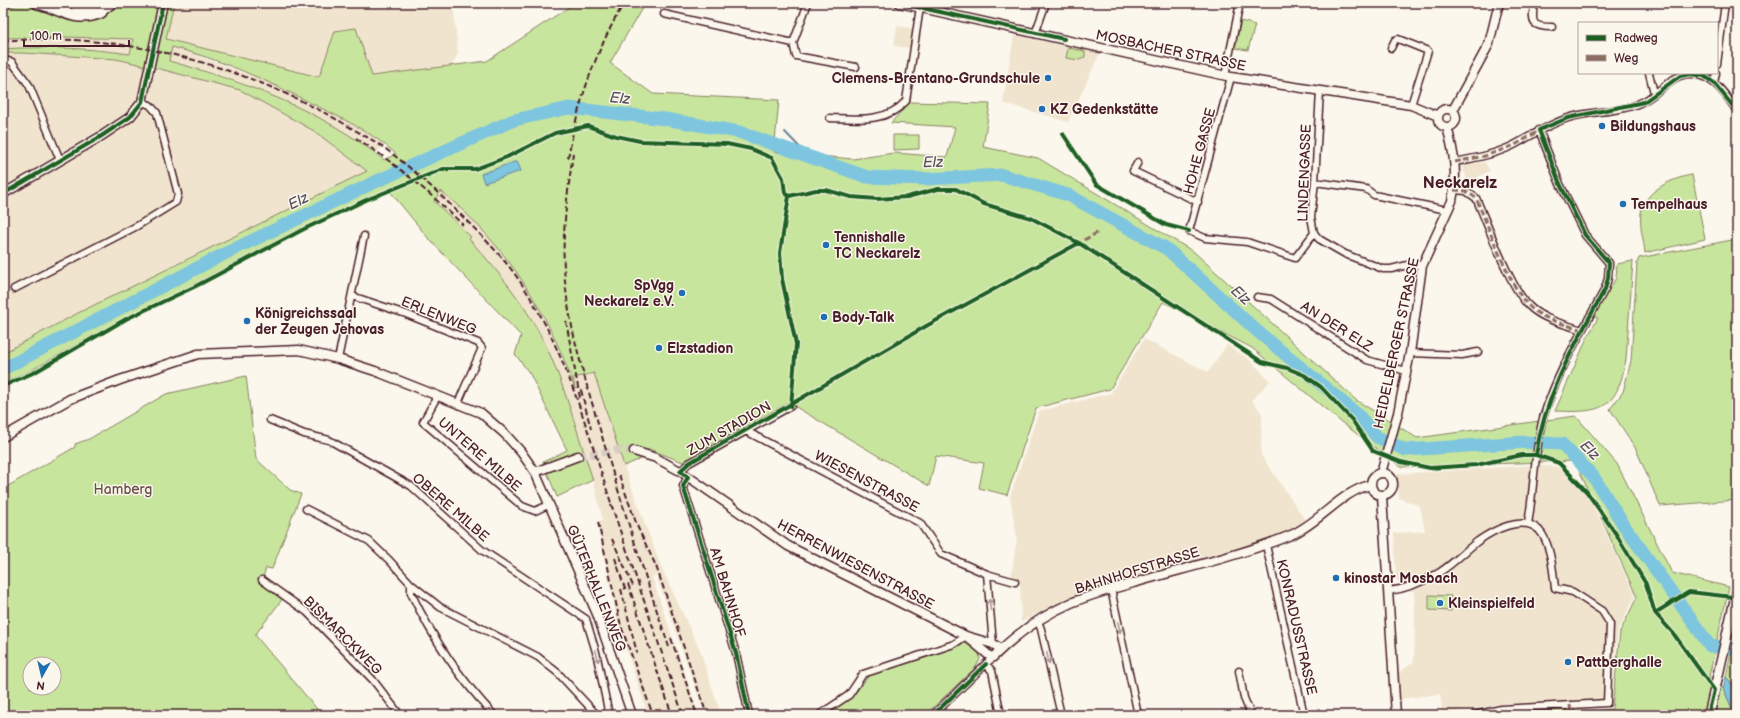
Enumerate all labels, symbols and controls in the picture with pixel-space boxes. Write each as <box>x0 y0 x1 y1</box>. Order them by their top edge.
scale bar <box>24 22 129 48</box>
legend <box>1578 22 1718 74</box>
street label: MOSBACHER STRASSE <box>1094 26 1248 75</box>
text: 100 m <box>30 29 62 44</box>
text: Radweg <box>1614 31 1658 46</box>
text: Weg <box>1614 51 1638 66</box>
place label: Clemens-Brentano-Grundschule <box>832 70 1040 87</box>
marker: Clemens-Brentano-Grundschule <box>1043 73 1053 83</box>
water label: Elz <box>609 88 632 109</box>
place label: KZ Gedenkstätte <box>1050 101 1158 118</box>
marker: KZ Gedenkstätte <box>1037 104 1047 114</box>
street label: HOHE GASSE <box>1180 106 1219 196</box>
place label: Bildungshaus <box>1610 118 1696 135</box>
marker: Bildungshaus <box>1597 121 1607 131</box>
street label: LINDENGASSE <box>1294 124 1315 222</box>
water label: Elz <box>922 153 944 172</box>
district label: Neckarelz <box>1423 174 1497 193</box>
water label: Elz <box>285 188 312 214</box>
place label: Tempelhaus <box>1631 196 1708 213</box>
marker: Tempelhaus <box>1618 199 1628 209</box>
place label: Tennishalle TC Neckarelz <box>834 229 920 262</box>
marker: Tennishalle TC Neckarelz <box>821 240 831 250</box>
street label: HEIDELBERGER STRASSE <box>1370 256 1423 430</box>
place label: SpVgg Neckarelz e.V. <box>584 277 674 310</box>
water label: Elz <box>1227 281 1255 310</box>
marker: SpVgg Neckarelz e.V. <box>677 288 687 298</box>
street label: ERLENWEG <box>399 293 479 338</box>
street label: AN DER ELZ <box>1298 298 1376 356</box>
place label: Königreichssaal der Zeugen Jehovas <box>255 305 384 338</box>
place label: Body-Talk <box>832 309 895 326</box>
marker: Body-Talk <box>819 312 829 322</box>
marker: Königreichssaal der Zeugen Jehovas <box>242 316 252 326</box>
place label: Elzstadion <box>667 340 733 357</box>
marker: Elzstadion <box>654 343 664 353</box>
street label: ZUM STADION <box>683 398 774 460</box>
street label: UNTERE MILBE <box>435 414 525 495</box>
water label: Elz <box>1576 436 1604 465</box>
street label: WIESENSTRASSE <box>812 447 922 516</box>
street label: OBERE MILBE <box>409 470 492 545</box>
park label: Hamberg <box>94 481 152 498</box>
street label: HERRENWIESENSTRASSE <box>774 516 937 613</box>
street label: GÜTERHALLENWEG <box>563 522 631 654</box>
street label: BAHNHOFSTRASSE <box>1073 543 1202 598</box>
street label: AM BAHNHOF <box>706 545 749 640</box>
street label: KONRADUSSTRASSE <box>1273 558 1320 697</box>
place label: kinostar Mosbach <box>1344 570 1458 587</box>
marker: kinostar Mosbach <box>1331 573 1341 583</box>
street label: BISMARCKWEG <box>300 592 386 679</box>
place label: Kleinspielfeld <box>1448 595 1535 612</box>
marker: Kleinspielfeld <box>1435 598 1445 608</box>
one-way arrow <box>986 599 993 612</box>
one-way arrow <box>1116 620 1124 633</box>
one-way arrow <box>593 649 601 662</box>
one-way arrow <box>1045 651 1053 664</box>
place label: Pattberghalle <box>1576 654 1662 671</box>
north arrow <box>22 656 62 696</box>
marker: Pattberghalle <box>1563 657 1573 667</box>
text: N <box>36 678 46 692</box>

